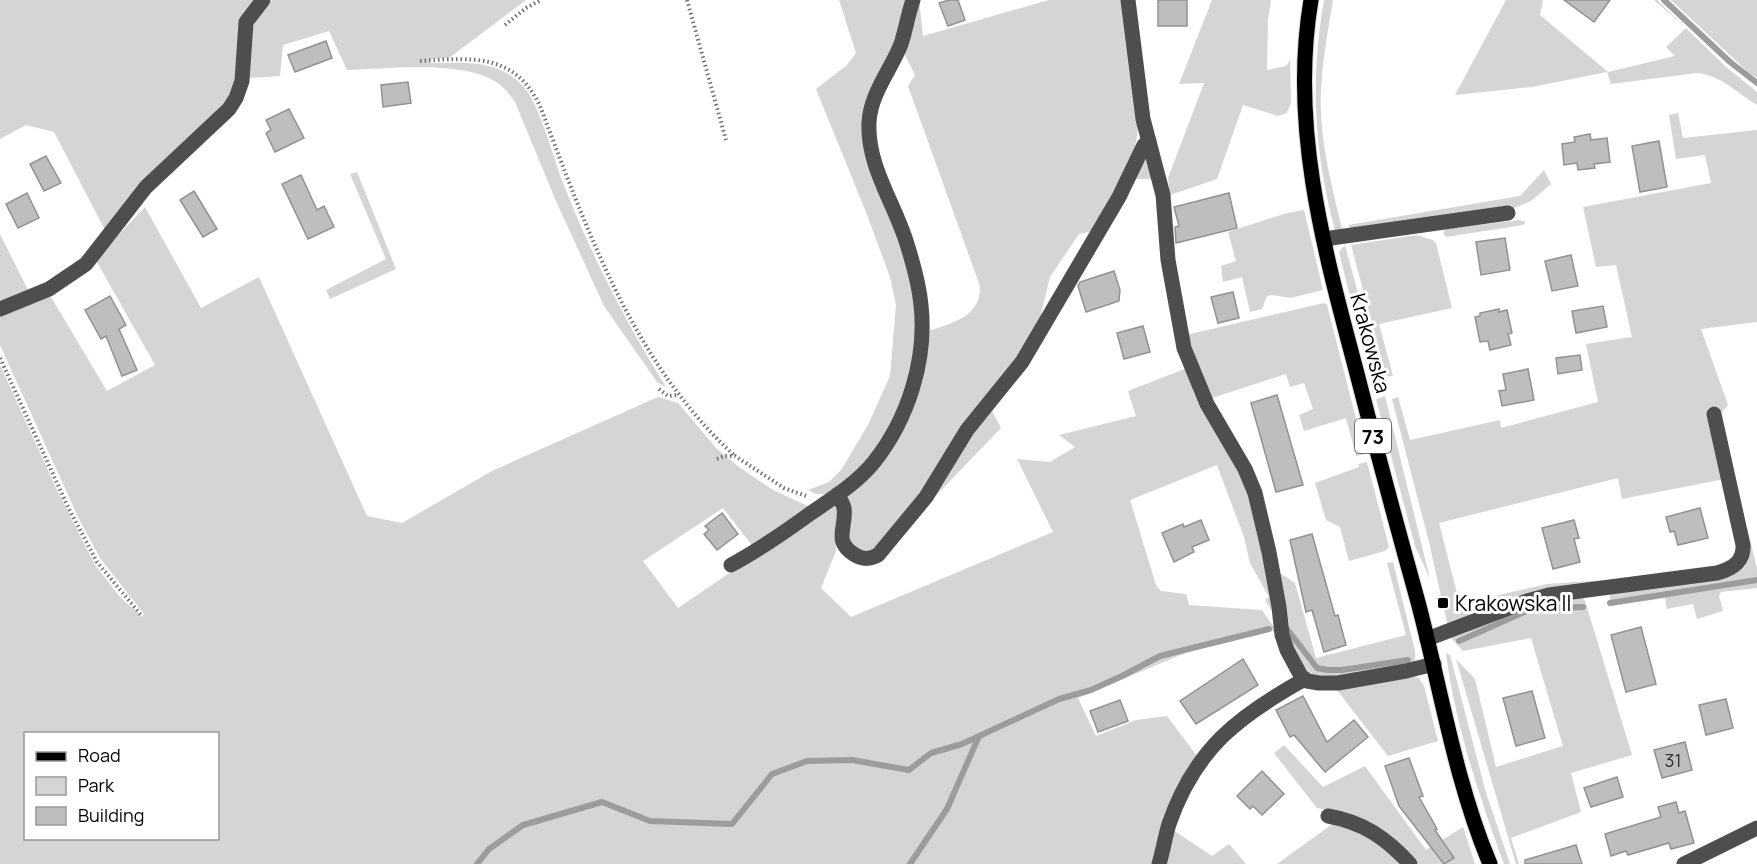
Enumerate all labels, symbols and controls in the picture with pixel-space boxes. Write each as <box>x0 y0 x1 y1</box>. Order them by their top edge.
street label: Krakowska <box>1344 290 1398 396</box>
road number: 73 <box>1355 419 1391 453</box>
place label: Krakowska II <box>1455 589 1571 617</box>
marker: Krakowska II <box>1436 596 1450 610</box>
legend <box>24 732 219 840</box>
text: Road <box>78 743 121 767</box>
house number: 31 <box>1665 748 1681 772</box>
text: Park <box>78 773 115 797</box>
text: Building <box>78 803 144 827</box>

